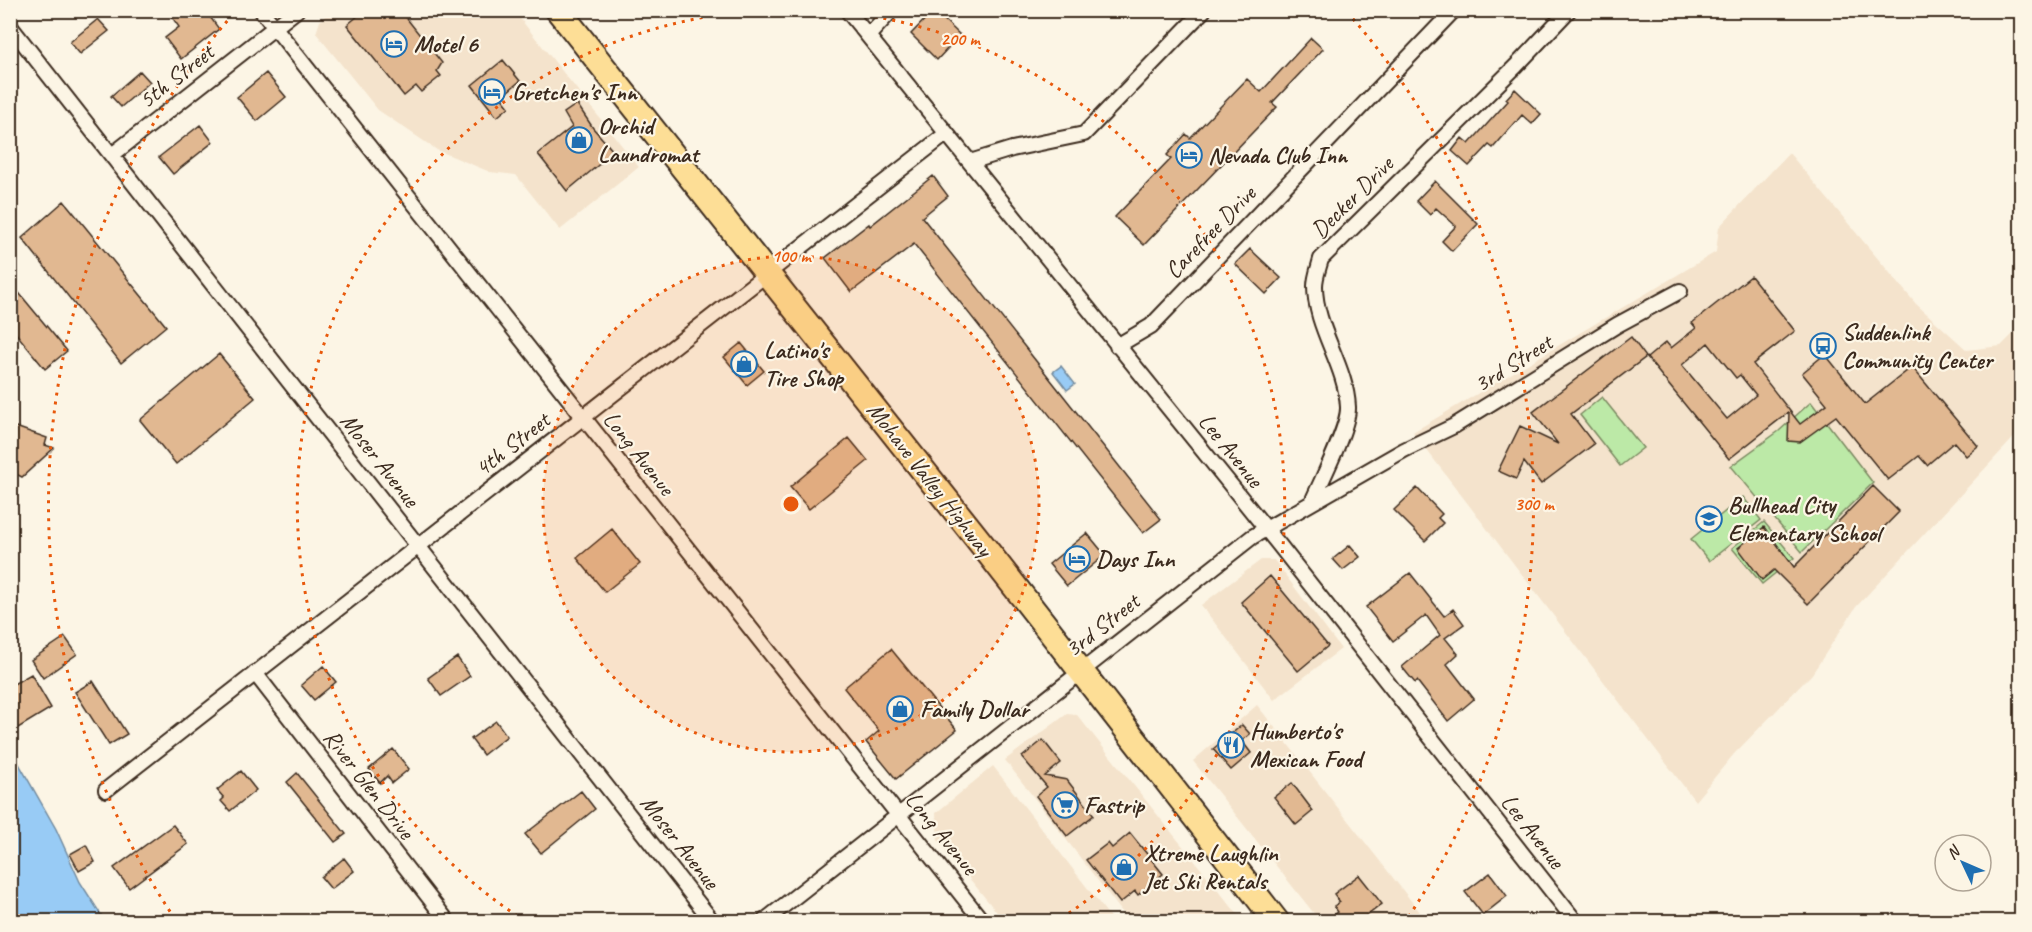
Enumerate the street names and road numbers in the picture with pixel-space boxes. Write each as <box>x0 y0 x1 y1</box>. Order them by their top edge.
street label: 5th Street <box>132 36 221 115</box>
street label: Decker Drive <box>1304 148 1401 245</box>
street label: Carefree Drive <box>1158 177 1263 285</box>
street label: 3rd Street <box>1468 326 1559 399</box>
street label: Mohave Valley Highway <box>860 396 1001 564</box>
street label: 4th Street <box>468 404 557 483</box>
street label: Long Avenue <box>597 405 683 503</box>
street label: Moser Avenue <box>334 407 427 515</box>
street label: Lee Avenue <box>1192 407 1271 495</box>
street label: 3rd Street <box>1059 585 1147 663</box>
street label: River Glen Drive <box>317 723 422 847</box>
street label: Long Avenue <box>899 785 986 883</box>
street label: Lee Avenue <box>1494 788 1573 876</box>
street label: Moser Avenue <box>634 789 727 897</box>

